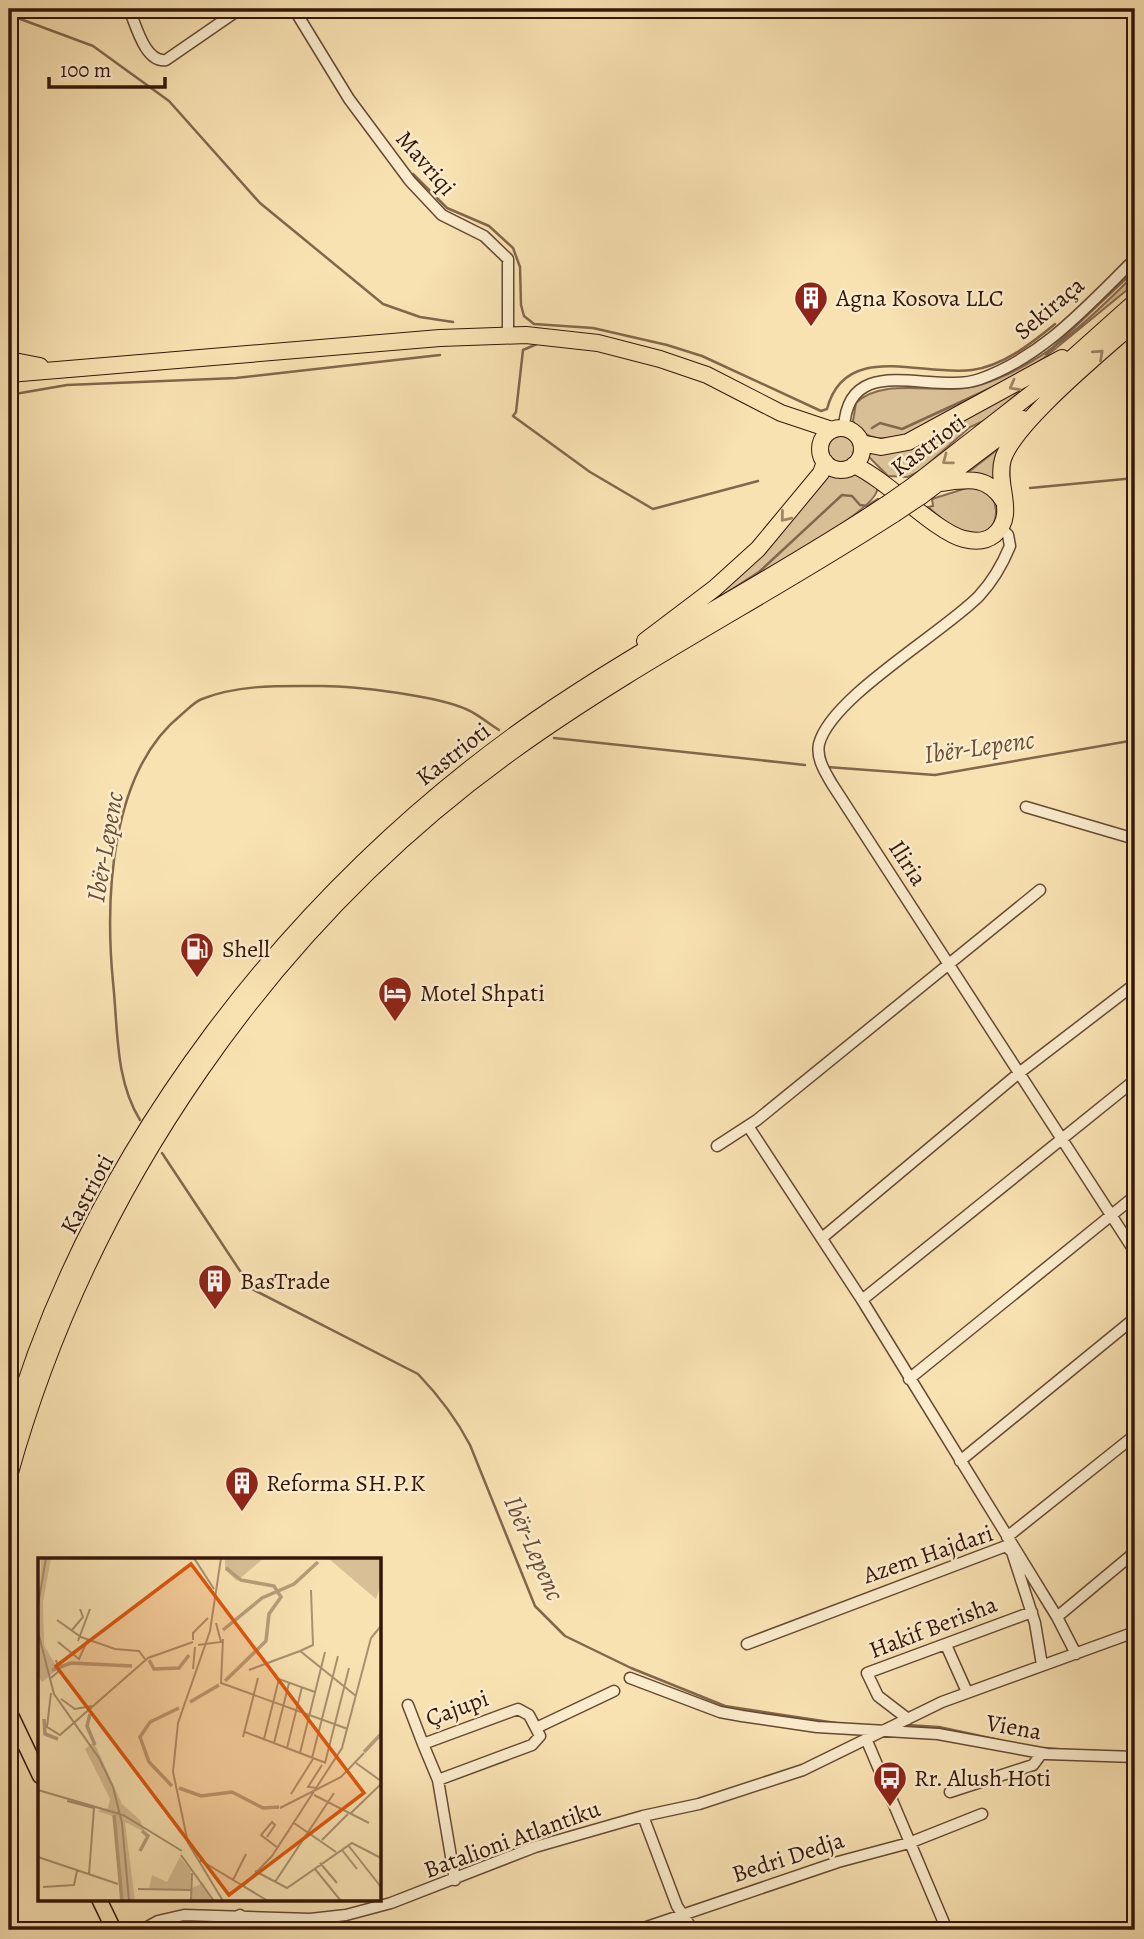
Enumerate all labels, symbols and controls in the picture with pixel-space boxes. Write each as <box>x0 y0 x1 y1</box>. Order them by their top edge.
scale bar <box>49 46 164 90</box>
text: 100 m <box>60 56 111 84</box>
street label: Mavriqi <box>389 124 463 202</box>
street label: Sekiraça <box>1007 269 1092 347</box>
building icon: Agna Kosova LLC <box>792 279 830 328</box>
place label: Agna Kosova LLC <box>835 282 1004 314</box>
one-way arrow <box>1091 350 1104 362</box>
one-way arrow <box>1009 378 1021 391</box>
street label: Kastrioti <box>884 406 972 484</box>
one-way arrow <box>942 452 954 465</box>
one-way arrow <box>781 508 793 521</box>
street label: Kastrioti <box>409 715 497 793</box>
water label: Ibër-Lepenc <box>922 722 1037 772</box>
water label: Ibër-Lepenc <box>78 788 132 905</box>
street label: Iliria <box>881 834 935 893</box>
fuel station icon: Shell <box>178 930 216 979</box>
place label: Shell <box>222 933 270 965</box>
hotel icon: Motel Shpati <box>376 974 414 1023</box>
place label: Motel Shpati <box>420 977 545 1009</box>
street label: Kastrioti <box>53 1148 121 1240</box>
building icon: BasTrade <box>196 1262 234 1311</box>
place label: BasTrade <box>240 1265 330 1297</box>
building icon: Reforma SH.P.K <box>223 1464 261 1513</box>
place label: Reforma SH.P.K <box>266 1467 425 1499</box>
water label: Ibër-Lepenc <box>495 1490 573 1607</box>
street label: Azem Hajdari <box>858 1517 997 1591</box>
inset map <box>38 1558 382 1900</box>
street label: Hakif Berisha <box>864 1588 1002 1666</box>
street label: Çajupi <box>421 1682 493 1734</box>
street label: Viena <box>983 1706 1045 1748</box>
bus stop icon: Rr. Alush Hoti <box>871 1759 909 1808</box>
place label: Rr. Alush Hoti <box>914 1762 1051 1794</box>
street label: Batalioni Atlantiku <box>419 1792 605 1886</box>
street label: Bedri Dedja <box>728 1824 849 1890</box>

